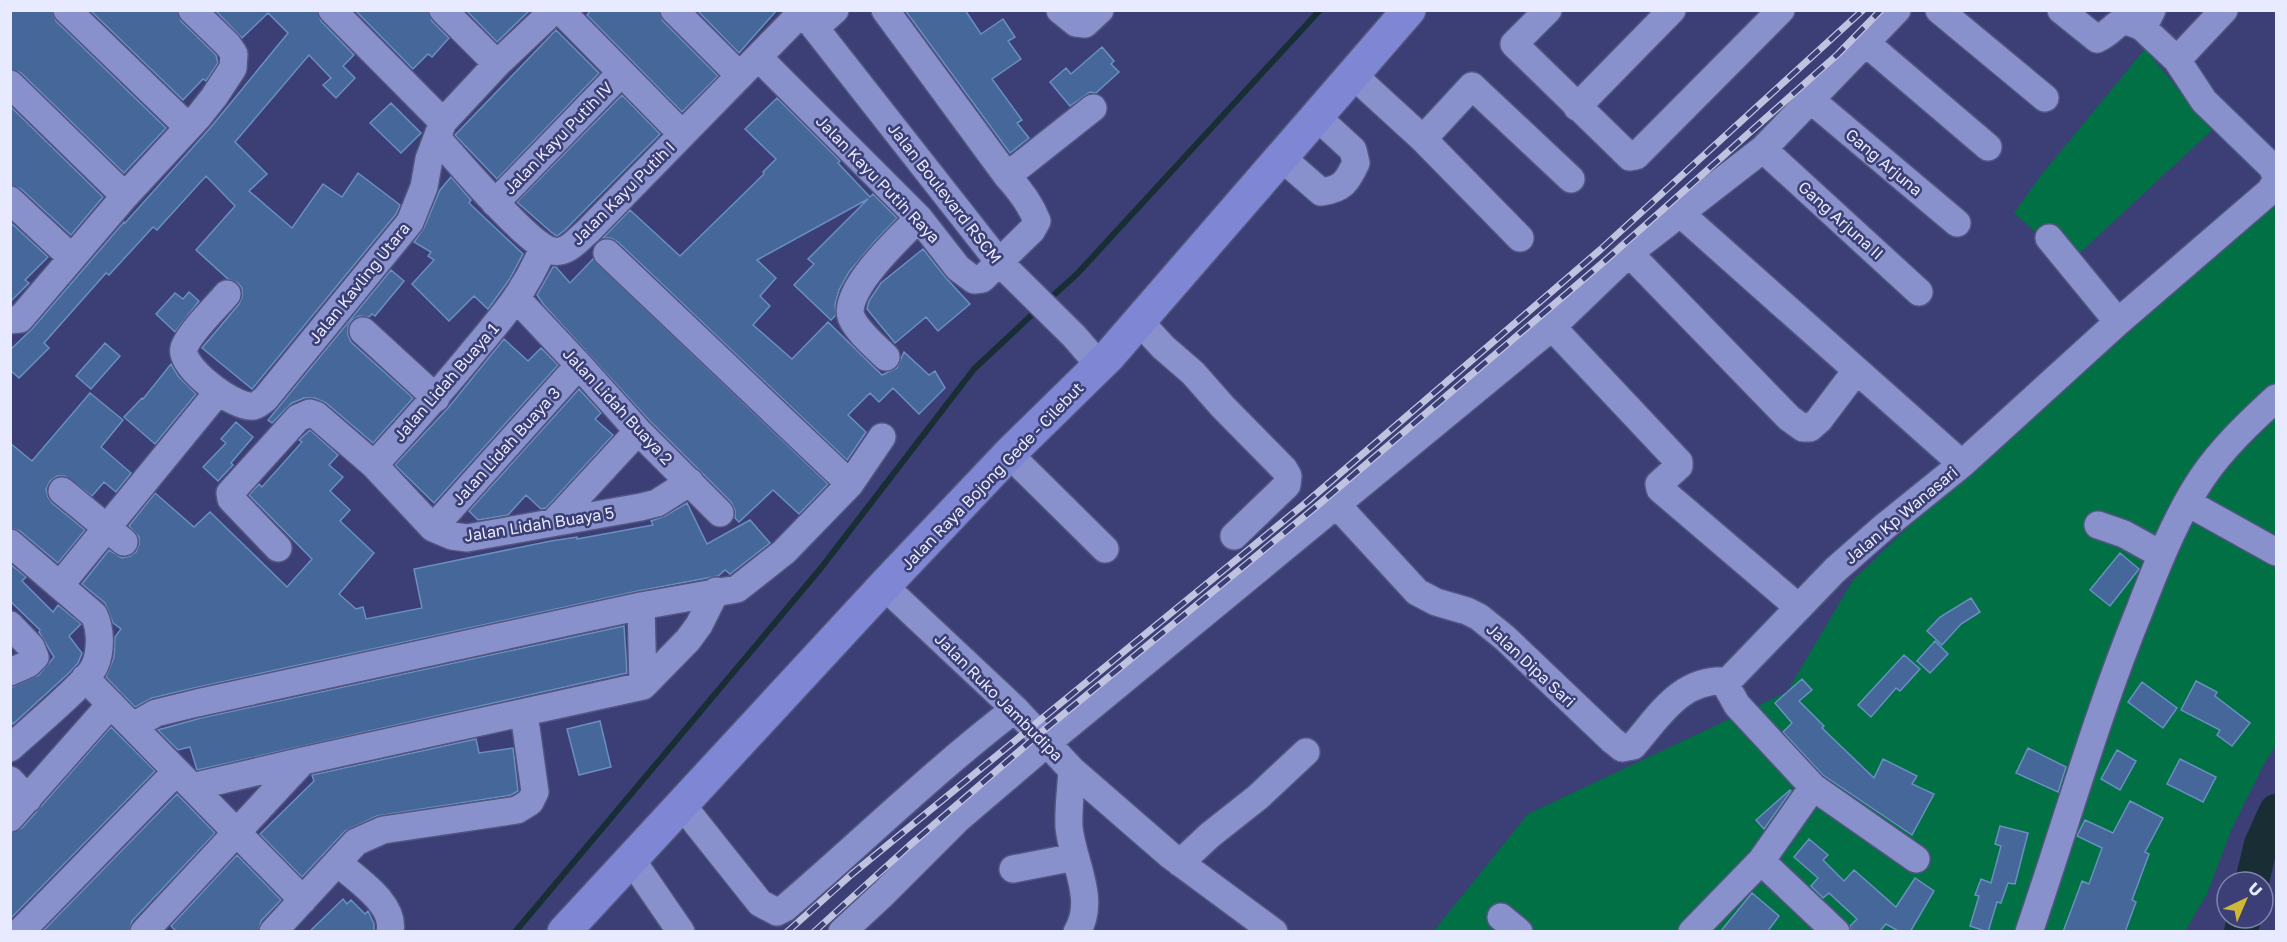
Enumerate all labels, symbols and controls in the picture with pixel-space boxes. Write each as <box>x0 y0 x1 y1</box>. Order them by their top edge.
street label: Jalan Kayu Putih IV <box>499 77 617 198</box>
street label: Jalan Kayu Putih Raya <box>812 111 944 247</box>
street label: Jalan Boulevard RSCM <box>884 119 1006 267</box>
street label: Gang Arjuna <box>1842 124 1926 200</box>
street label: Jalan Kayu Putih I <box>567 137 679 249</box>
street label: Gang Arjuna II <box>1794 176 1888 264</box>
street label: Jalan Kavling Utara <box>304 218 414 348</box>
street label: Jalan Lidah Buaya 1 <box>389 318 503 445</box>
street label: Jalan Lidah Buaya 2 <box>559 344 677 468</box>
street label: Jalan Raya Bojong Gede - Cilebut <box>897 378 1087 574</box>
street label: Jalan Lidah Buaya 3 <box>448 383 564 509</box>
street label: Jalan Kp Wanasari <box>1840 462 1962 568</box>
street label: Jalan Lidah Buaya 5 <box>462 502 616 546</box>
street label: Jalan Dipa Sari <box>1482 619 1580 711</box>
street label: Jalan Ruko Jambudipa <box>931 629 1067 765</box>
north arrow <box>2215 870 2275 930</box>
text: U <box>2244 878 2267 900</box>

